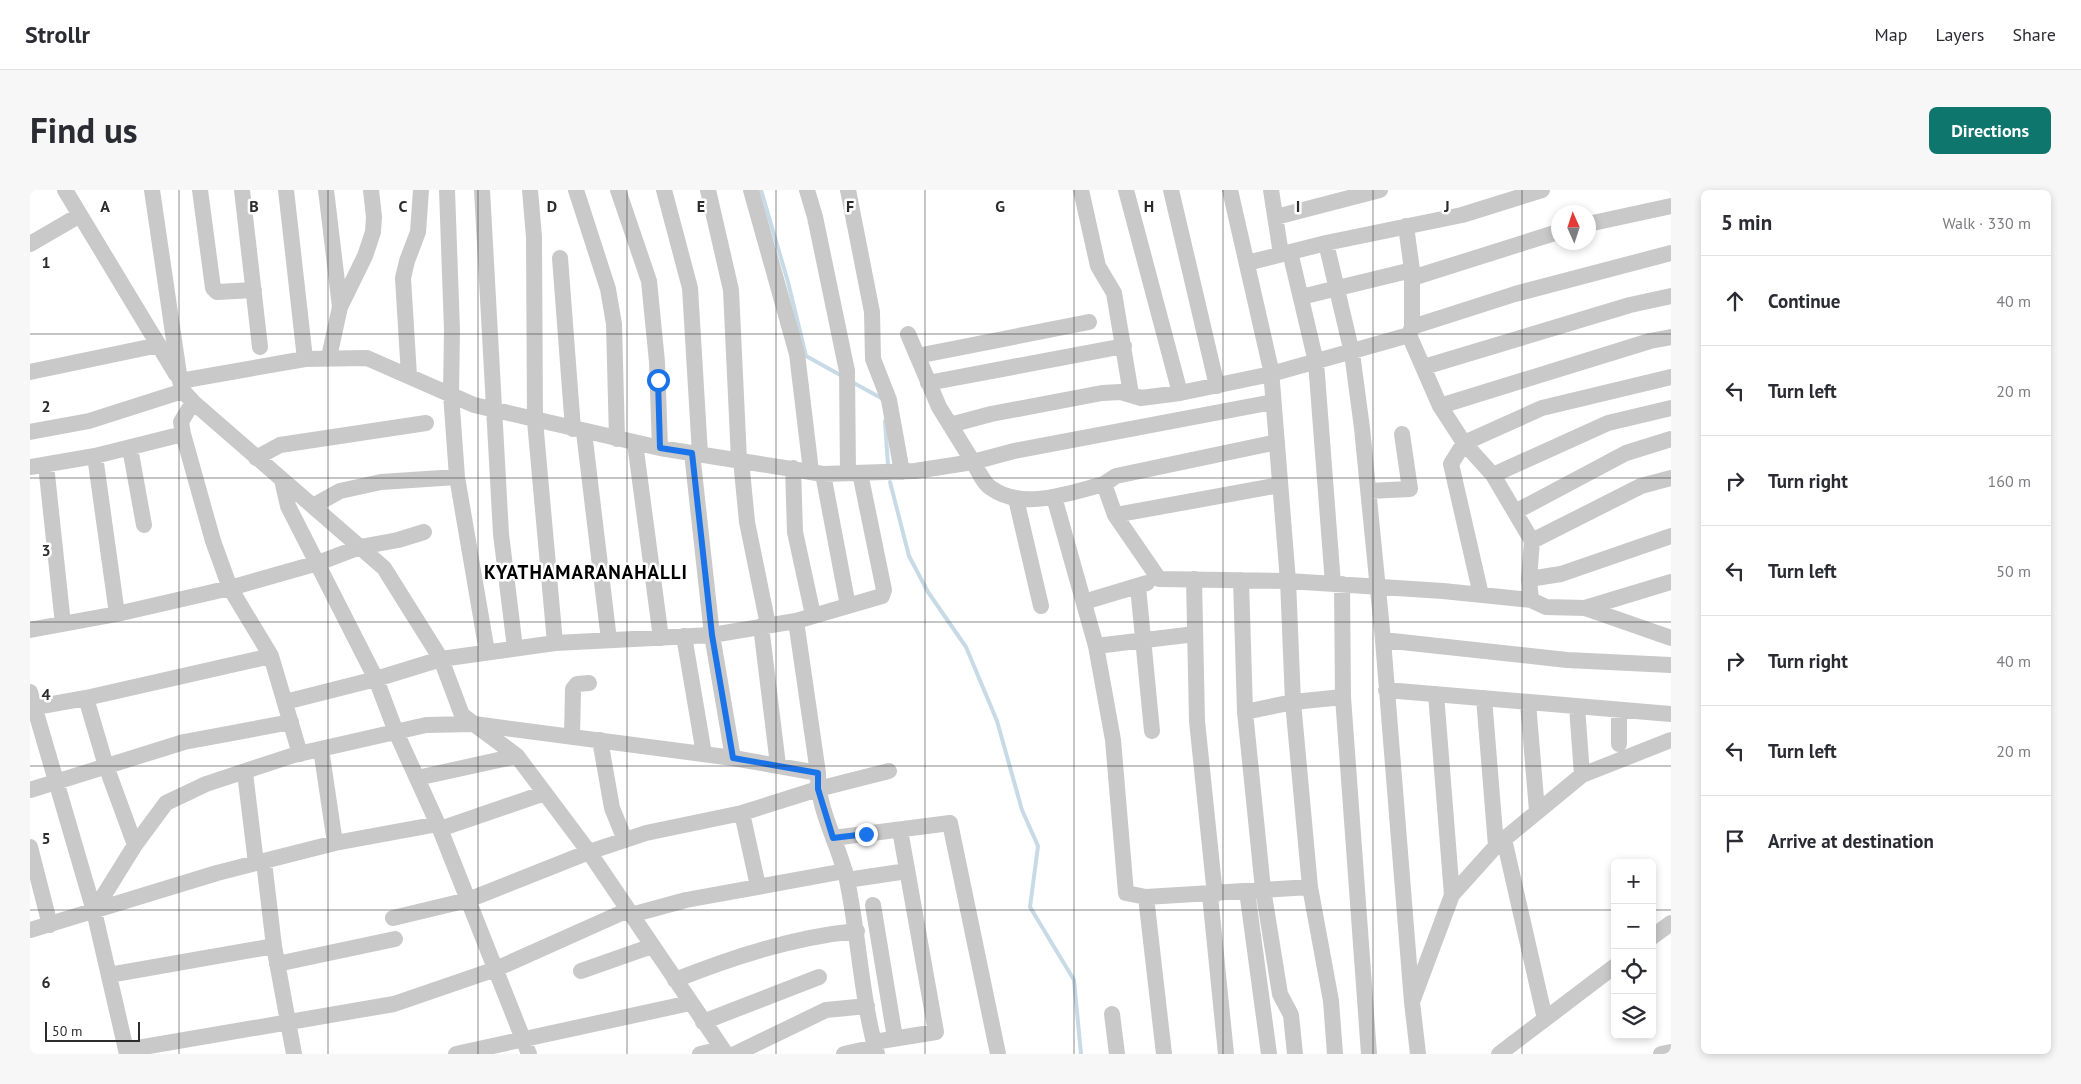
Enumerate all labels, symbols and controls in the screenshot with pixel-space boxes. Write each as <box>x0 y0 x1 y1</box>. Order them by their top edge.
text: Strollr <box>25 19 90 50</box>
text: Map <box>1875 23 1907 46</box>
text: Layers <box>1935 23 1984 46</box>
text: Share <box>2012 23 2056 46</box>
text: Find us <box>30 107 138 153</box>
button: Directions <box>1929 107 2051 154</box>
text: A <box>100 196 110 216</box>
text: B <box>249 196 259 216</box>
text: C <box>399 196 408 216</box>
text: D <box>547 196 557 216</box>
text: E <box>697 196 705 216</box>
text: F <box>846 196 854 216</box>
text: G <box>995 196 1005 216</box>
text: H <box>1144 196 1154 216</box>
text: I <box>1296 196 1300 216</box>
text: J <box>1443 196 1450 216</box>
north arrow <box>1551 205 1596 250</box>
text: 5 min <box>1721 209 1772 236</box>
text: Walk · 330 m <box>1942 213 2031 233</box>
text: 1 <box>41 252 51 272</box>
icon: ahead <box>1721 287 1749 315</box>
text: Continue <box>1768 289 1840 313</box>
text: 40 m <box>1996 291 2031 311</box>
route start <box>647 369 670 392</box>
icon: left <box>1721 377 1749 405</box>
text: Turn left <box>1768 379 1837 403</box>
text: 20 m <box>1996 381 2031 401</box>
text: 2 <box>41 396 51 416</box>
icon: right <box>1721 467 1749 495</box>
text: Turn right <box>1768 469 1848 493</box>
text: 160 m <box>1988 471 2031 491</box>
text: 3 <box>41 540 51 560</box>
icon: left <box>1721 557 1749 585</box>
text: Turn left <box>1768 559 1837 583</box>
district label: KYATHAMARANAHALLI <box>484 560 688 584</box>
text: 50 m <box>1996 561 2031 581</box>
icon: right <box>1721 647 1749 675</box>
text: Turn right <box>1768 649 1848 673</box>
text: 40 m <box>1996 651 2031 671</box>
text: 4 <box>41 684 51 704</box>
icon: left <box>1721 737 1749 765</box>
text: Turn left <box>1768 739 1837 763</box>
text: 20 m <box>1996 741 2031 761</box>
route end <box>855 823 878 846</box>
icon: arrive <box>1721 827 1749 855</box>
text: 5 <box>41 828 51 848</box>
text: Arrive at destination <box>1768 829 1934 853</box>
map controls <box>1611 859 1656 1039</box>
button: + <box>1611 859 1656 904</box>
button: − <box>1611 904 1656 949</box>
button: locate <box>1611 949 1656 994</box>
text: 6 <box>41 972 51 992</box>
button: layers <box>1611 994 1656 1039</box>
scale bar <box>45 1019 140 1042</box>
text: 50 m <box>52 1022 82 1040</box>

